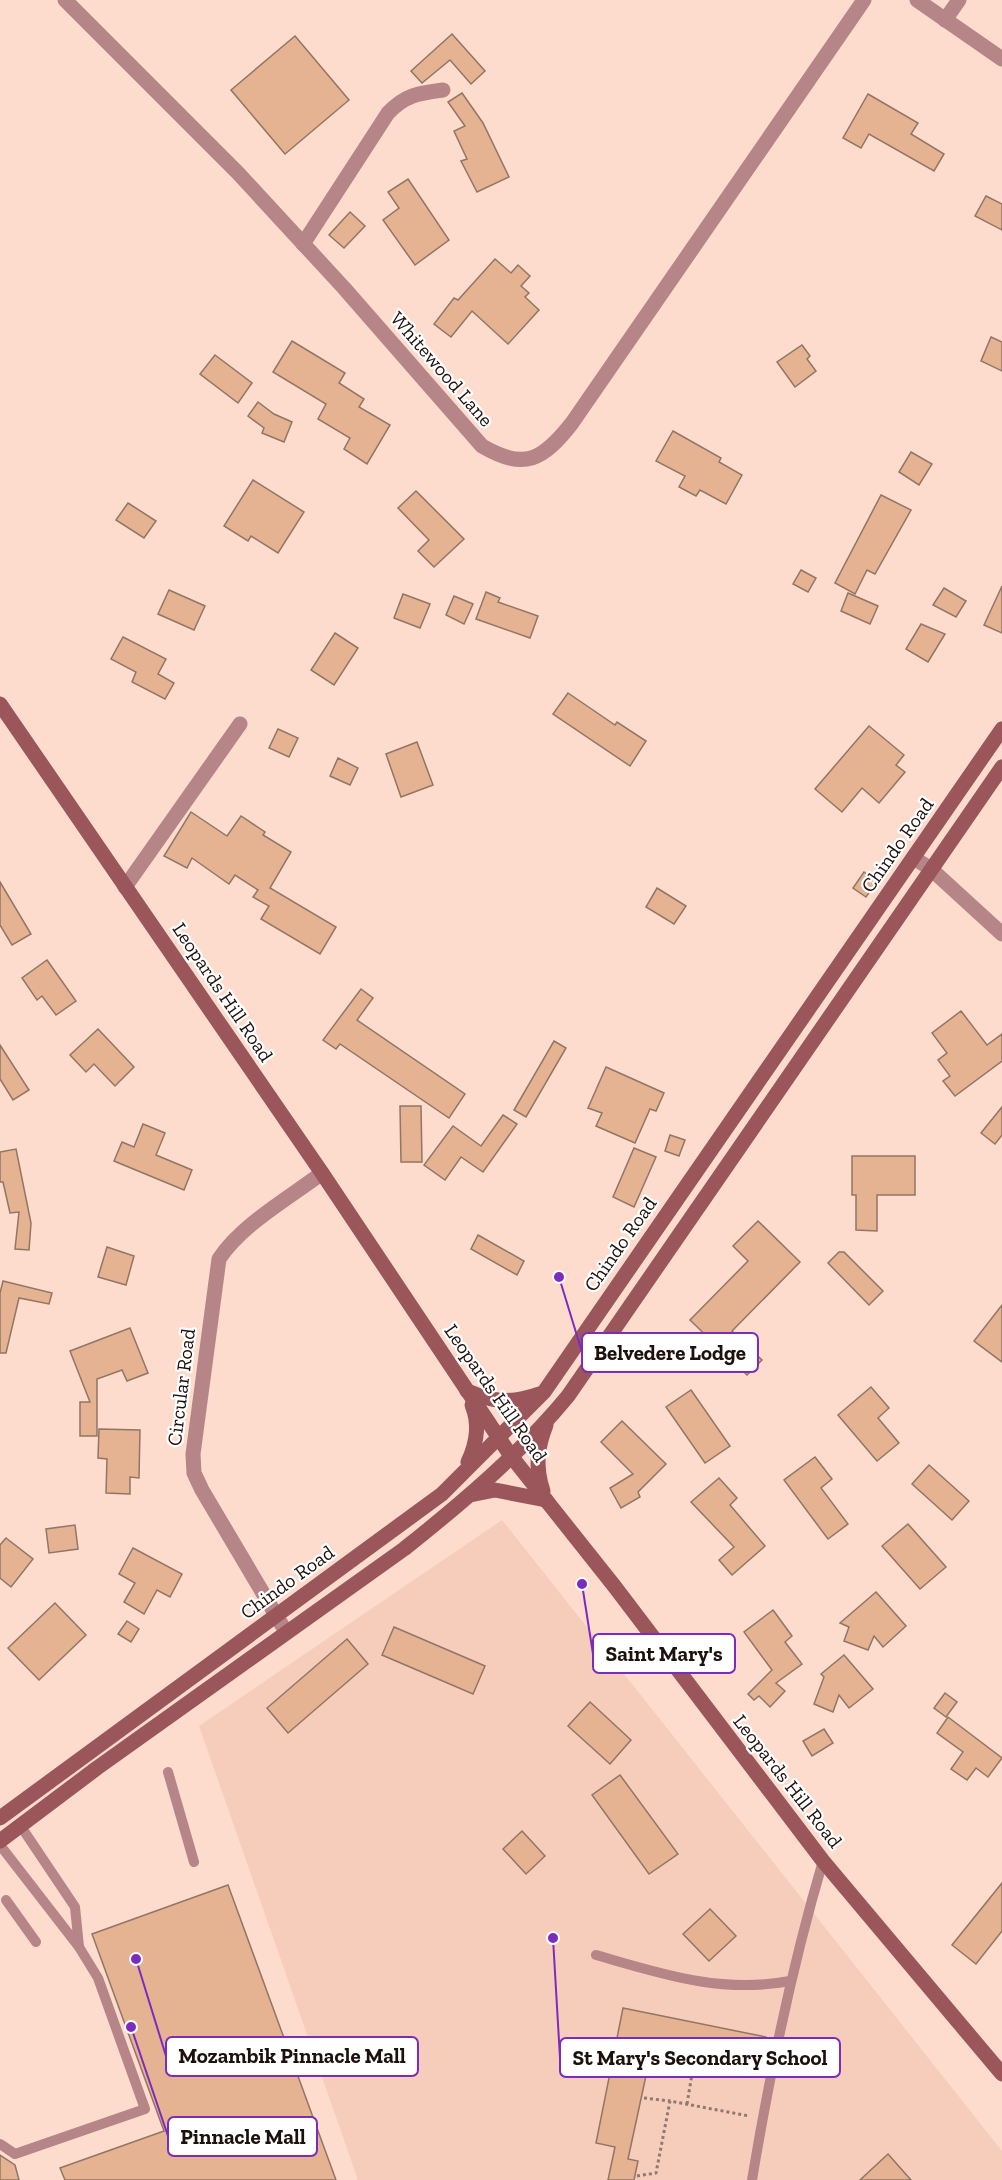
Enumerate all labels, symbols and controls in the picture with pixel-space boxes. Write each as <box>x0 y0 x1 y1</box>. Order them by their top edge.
street label: Whitewood Lane <box>385 307 499 431</box>
street label: Chindo Road <box>856 793 938 897</box>
street label: Leopards Hill Road <box>168 918 278 1066</box>
street label: Chindo Road <box>579 1192 661 1296</box>
street label: Leopards Hill Road <box>439 1319 553 1467</box>
street label: Circular Road <box>162 1327 200 1447</box>
callout: Belvedere Lodge <box>582 1333 758 1372</box>
text: Belvedere Lodge <box>594 1340 746 1365</box>
street label: Chindo Road <box>235 1540 339 1624</box>
callout: Saint Mary's <box>593 1634 735 1673</box>
text: Saint Mary's <box>605 1641 723 1666</box>
street label: Leopards Hill Road <box>728 1709 848 1853</box>
callout: Mozambik Pinnacle Mall <box>166 2037 418 2076</box>
callout: St Mary's Secondary School <box>560 2038 840 2077</box>
text: Mozambik Pinnacle Mall <box>178 2043 406 2068</box>
text: St Mary's Secondary School <box>573 2045 828 2070</box>
callout: Pinnacle Mall <box>168 2117 317 2156</box>
text: Pinnacle Mall <box>180 2124 306 2149</box>

